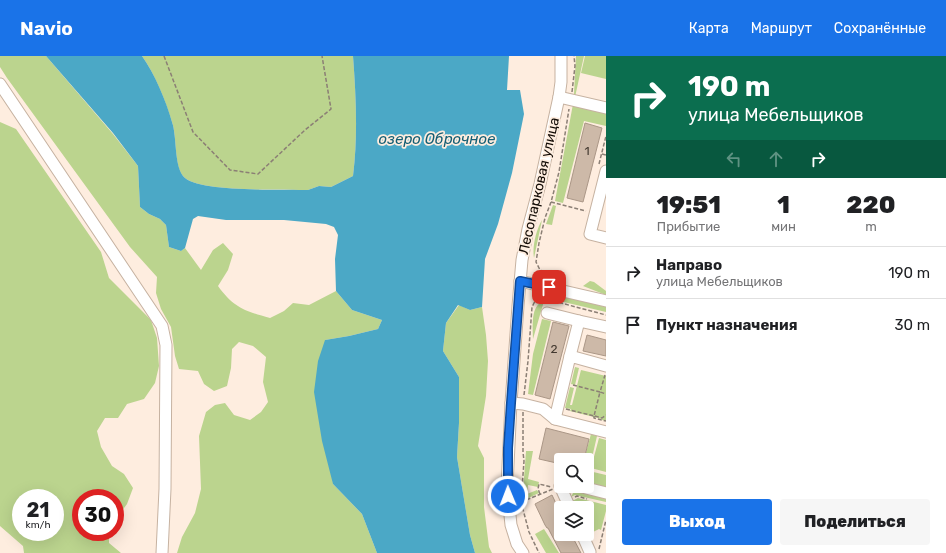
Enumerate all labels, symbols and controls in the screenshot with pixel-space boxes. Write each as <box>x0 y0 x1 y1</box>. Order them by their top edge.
text: Navio <box>20 17 73 40</box>
text: Карта <box>689 20 729 37</box>
text: Маршрут <box>751 20 812 37</box>
text: Сохранённые <box>834 20 926 37</box>
text: 190 m <box>688 70 771 103</box>
icon: right <box>622 72 674 124</box>
text: улица Мебельщиков <box>688 104 864 126</box>
street label: Лесопарковая улица <box>515 116 563 256</box>
water label: озеро Оброчное <box>379 130 496 148</box>
house number: 1 <box>584 144 590 158</box>
icon: left <box>723 148 745 170</box>
icon: ahead <box>765 148 787 170</box>
icon: right <box>807 148 829 170</box>
text: 19:51 <box>656 191 721 219</box>
text: 1 <box>777 191 790 219</box>
text: 220 <box>846 191 896 219</box>
text: Прибытие <box>657 219 720 234</box>
text: мин <box>771 219 796 234</box>
text: m <box>865 219 877 234</box>
text: Направо <box>656 256 722 274</box>
icon: right <box>622 262 644 284</box>
text: 190 m <box>888 264 930 282</box>
pin <box>532 270 566 304</box>
text: улица Мебельщиков <box>656 274 783 289</box>
icon: arrive <box>538 276 560 298</box>
icon: arrive <box>622 314 644 336</box>
text: Пункт назначения <box>656 316 798 334</box>
text: 30 m <box>894 316 930 334</box>
house number: 2 <box>550 342 558 356</box>
map controls <box>554 453 594 541</box>
button: search <box>554 453 594 493</box>
position arrow <box>487 475 529 517</box>
speed limit sign: 30 <box>72 489 124 541</box>
text: 21 <box>27 498 49 522</box>
button: Выход <box>622 499 772 545</box>
button: Поделиться <box>780 499 930 545</box>
button: layers <box>554 501 594 541</box>
text: km/h <box>26 519 50 531</box>

